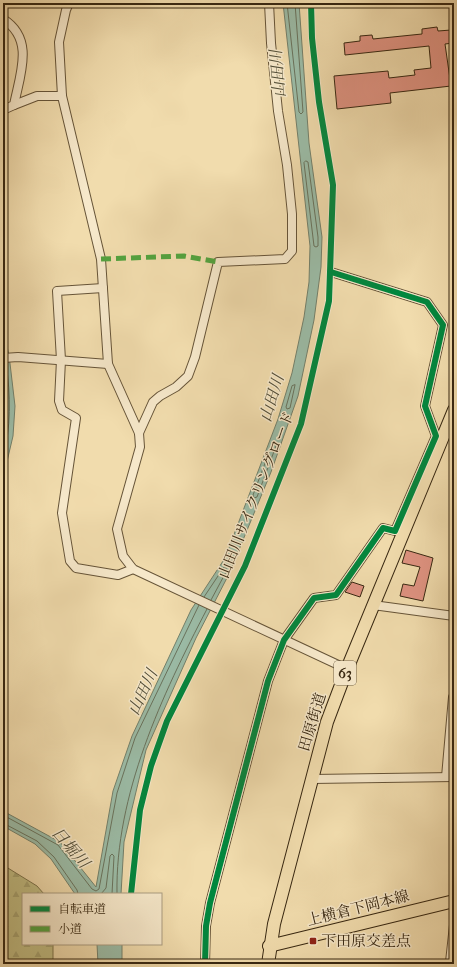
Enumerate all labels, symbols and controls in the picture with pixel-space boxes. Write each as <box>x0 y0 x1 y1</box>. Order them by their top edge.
water label: 山田川 <box>266 47 289 99</box>
water label: 山田川 <box>255 371 288 424</box>
street label: 山田川サイクリングロード <box>214 409 298 581</box>
road number: 63 <box>334 661 356 685</box>
water label: 山田川 <box>124 665 162 718</box>
street label: 田原街道 <box>295 691 329 753</box>
water label: 日堀川 <box>48 823 95 873</box>
street label: 上横倉下岡本線 <box>305 887 411 929</box>
legend <box>22 893 162 945</box>
text: 自転車道 <box>58 902 106 916</box>
text: 小道 <box>58 922 82 936</box>
place label: 下田原交差点 <box>321 932 411 950</box>
marker: 下田原交差点 <box>308 936 318 946</box>

